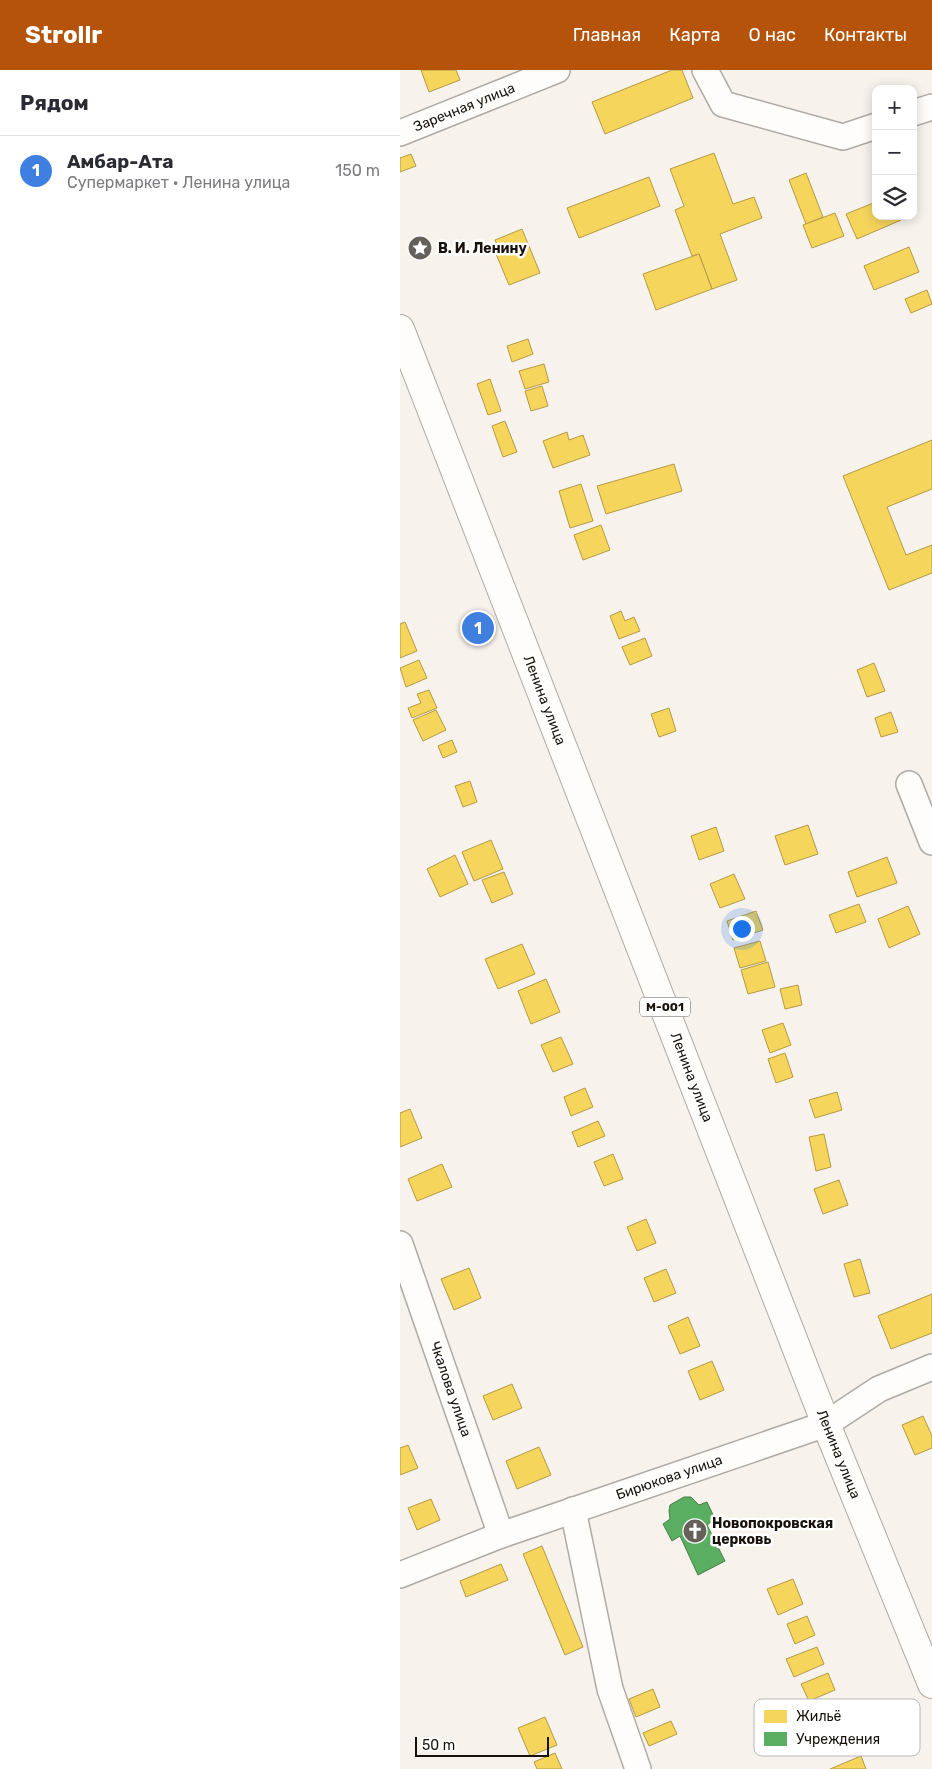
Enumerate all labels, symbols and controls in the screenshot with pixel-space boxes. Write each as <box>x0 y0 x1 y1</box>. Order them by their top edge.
text: Strollr <box>25 21 102 49</box>
text: Главная <box>573 24 641 46</box>
text: Карта <box>669 24 721 46</box>
text: О нас <box>749 24 796 46</box>
text: Контакты <box>824 24 907 46</box>
street label: Заречная улица <box>411 79 517 136</box>
map controls <box>872 85 917 220</box>
button: + <box>872 85 917 130</box>
text: Рядом <box>20 90 89 115</box>
button: − <box>872 130 917 175</box>
text: Амбар-Ата <box>67 150 174 173</box>
text: 1 <box>32 161 40 180</box>
text: 150 m <box>335 161 380 180</box>
text: Супермаркет · Ленина улица <box>67 173 290 192</box>
button: layers <box>872 175 917 220</box>
place icon: В. И. Ленину <box>407 235 433 261</box>
place label: В. И. Ленину <box>438 240 527 257</box>
pin: 1 <box>462 609 494 647</box>
street label: Ленина улица <box>520 653 569 747</box>
your location <box>729 916 755 942</box>
road number: М-001 <box>640 998 690 1016</box>
street label: Ленина улица <box>667 1030 716 1124</box>
street label: Чкалова улица <box>426 1339 475 1439</box>
street label: Ленина улица <box>813 1407 864 1501</box>
street label: Бирюкова улица <box>614 1451 725 1504</box>
place label: Новопокровская церковь <box>712 1515 833 1548</box>
church icon: Новопокровская церковь <box>682 1518 708 1544</box>
legend <box>754 1699 920 1756</box>
text: Жильё <box>796 1708 842 1725</box>
text: Учреждения <box>796 1731 880 1748</box>
scale bar <box>415 1734 549 1757</box>
text: 50 m <box>422 1737 455 1754</box>

